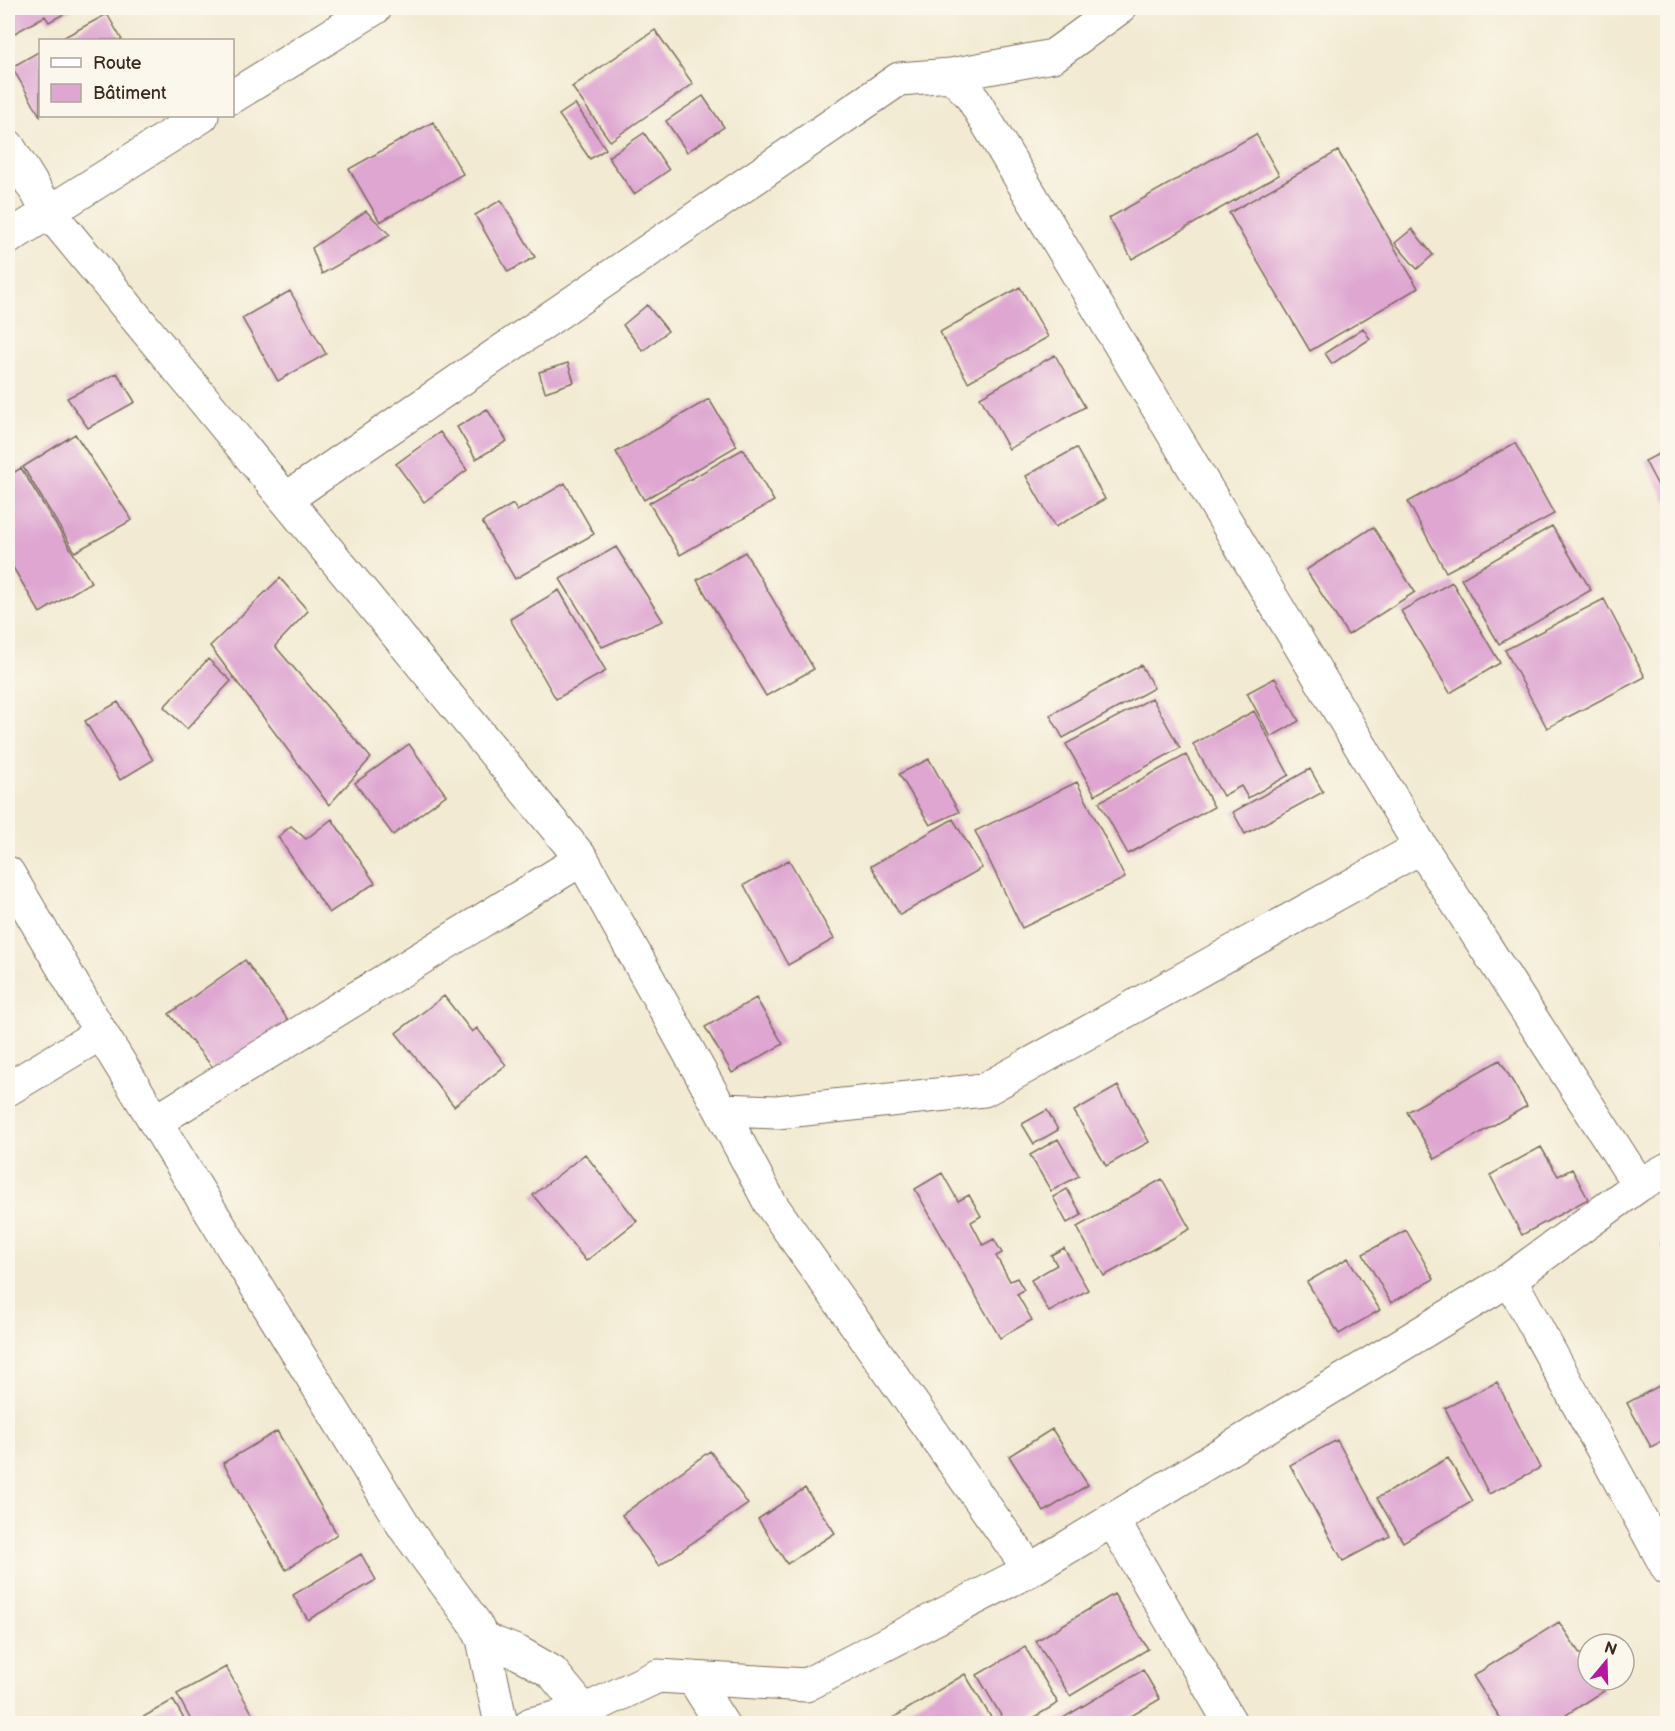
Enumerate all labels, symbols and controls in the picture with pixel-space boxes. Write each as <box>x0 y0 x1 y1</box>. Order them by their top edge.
legend <box>39 39 234 117</box>
text: Route <box>93 53 142 74</box>
text: Bâtiment <box>93 83 167 104</box>
north arrow <box>1576 1632 1636 1692</box>
text: N <box>1602 1638 1619 1660</box>

